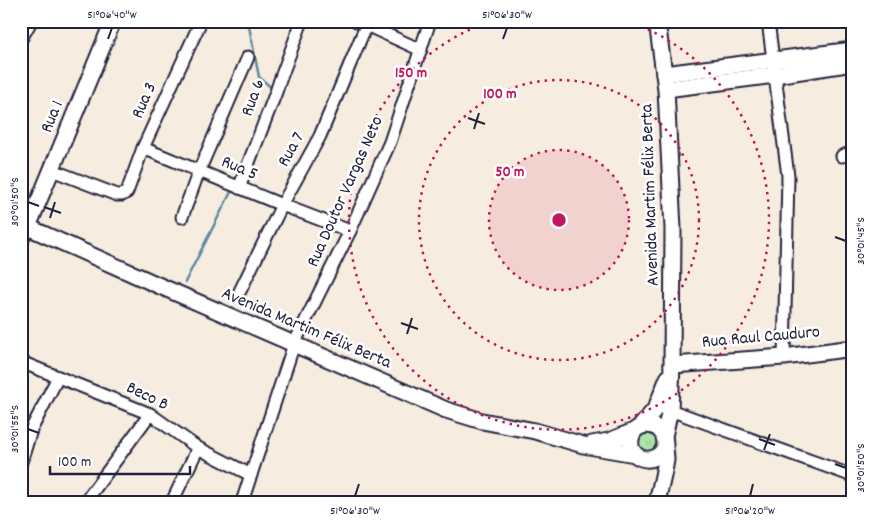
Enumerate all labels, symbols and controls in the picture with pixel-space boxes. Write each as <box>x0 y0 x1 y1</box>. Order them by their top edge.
text: 51°06'40"W <box>87 7 137 24</box>
text: 51°06'30"W <box>482 7 532 24</box>
text: 150 m <box>395 63 427 85</box>
street label: Rua 6 <box>236 76 272 120</box>
street label: Rua 3 <box>126 79 164 123</box>
text: 100 m <box>483 84 517 106</box>
street label: Rua 1 <box>35 97 71 137</box>
street label: Avenida Martim Félix Berta <box>635 103 667 287</box>
street label: Rua Doutor Vargas Neto <box>301 113 391 271</box>
street label: Rua 7 <box>272 128 312 172</box>
street label: Rua 5 <box>217 150 261 188</box>
text: 50 m <box>496 162 524 184</box>
text: 30°01'50"S <box>7 178 24 226</box>
centre of rings <box>550 211 568 229</box>
text: 30°01'45"S <box>853 217 870 265</box>
street label: Avenida Martim Félix Berta <box>217 282 395 376</box>
street label: Rua Raul Cauduro <box>701 320 821 356</box>
street label: Beco B <box>122 376 172 418</box>
text: 30°01'55"S <box>7 405 24 453</box>
scale bar <box>50 443 190 475</box>
text: 30°01'50"S <box>853 444 870 492</box>
text: 100 m <box>58 452 91 474</box>
text: 51°06'30"W <box>330 503 380 520</box>
text: 51°06'20"W <box>725 503 775 520</box>

